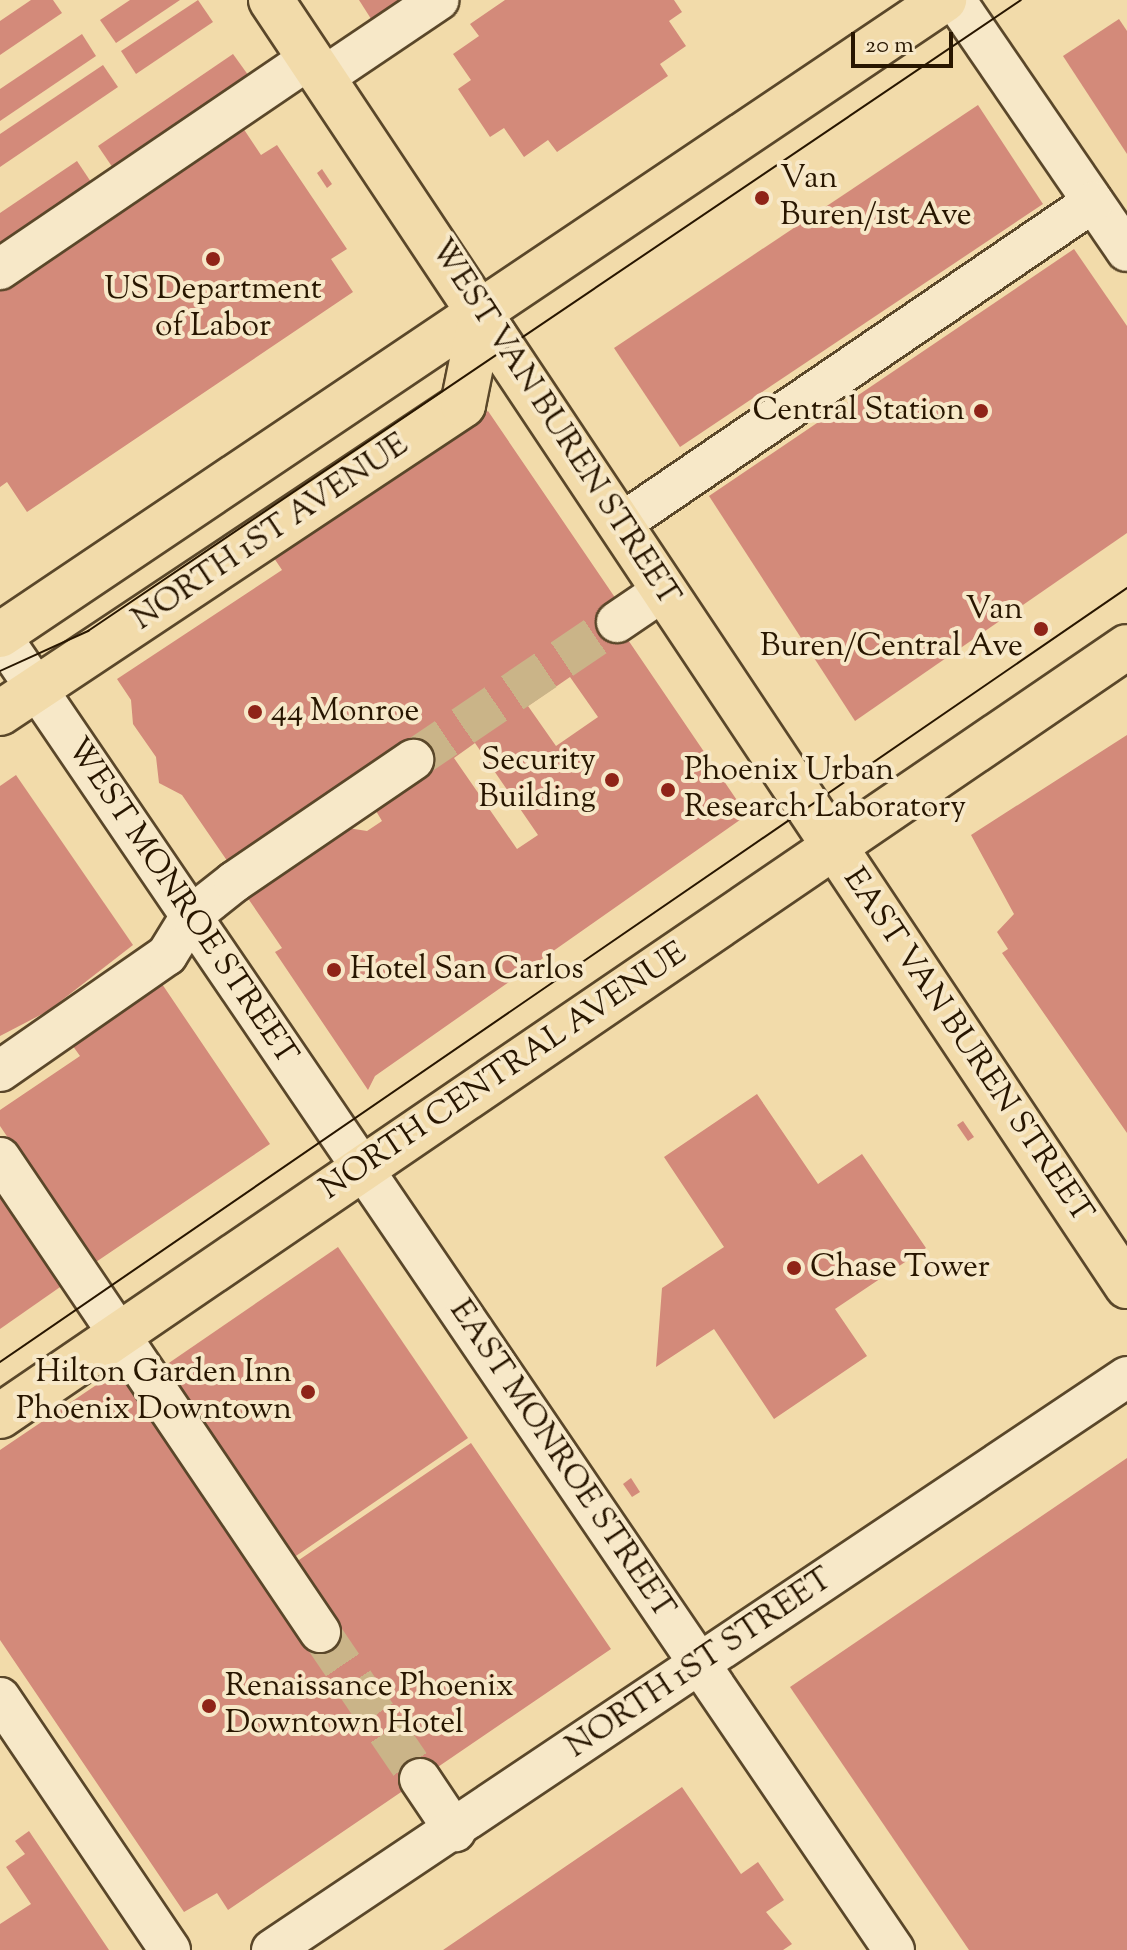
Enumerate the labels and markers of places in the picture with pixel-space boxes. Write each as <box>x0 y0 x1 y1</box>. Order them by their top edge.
place label: Van Buren/1st Ave <box>780 161 972 236</box>
marker: Van Buren/1st Ave <box>751 187 773 209</box>
marker: US Department of Labor <box>204 250 222 268</box>
place label: US Department of Labor <box>104 272 322 347</box>
place label: Central Station <box>752 392 965 430</box>
marker: Central Station <box>972 402 990 420</box>
place label: Van Buren/Central Ave <box>760 592 1023 667</box>
marker: Van Buren/Central Ave <box>1030 618 1052 640</box>
place label: 44 Monroe <box>271 693 420 731</box>
marker: 44 Monroe <box>246 703 264 721</box>
place label: Security Building <box>478 743 596 818</box>
place label: Phoenix Urban Research Laboratory <box>684 753 966 828</box>
marker: Security Building <box>603 771 621 789</box>
marker: Phoenix Urban Research Laboratory <box>659 781 677 799</box>
place label: Hotel San Carlos <box>350 951 584 989</box>
marker: Hotel San Carlos <box>325 961 343 979</box>
place label: Chase Tower <box>810 1249 990 1287</box>
marker: Chase Tower <box>785 1259 803 1277</box>
place label: Hilton Garden Inn Phoenix Downtown <box>16 1355 292 1430</box>
marker: Hilton Garden Inn Phoenix Downtown <box>299 1383 317 1401</box>
place label: Renaissance Phoenix Downtown Hotel <box>225 1669 514 1744</box>
marker: Renaissance Phoenix Downtown Hotel <box>200 1697 218 1715</box>

